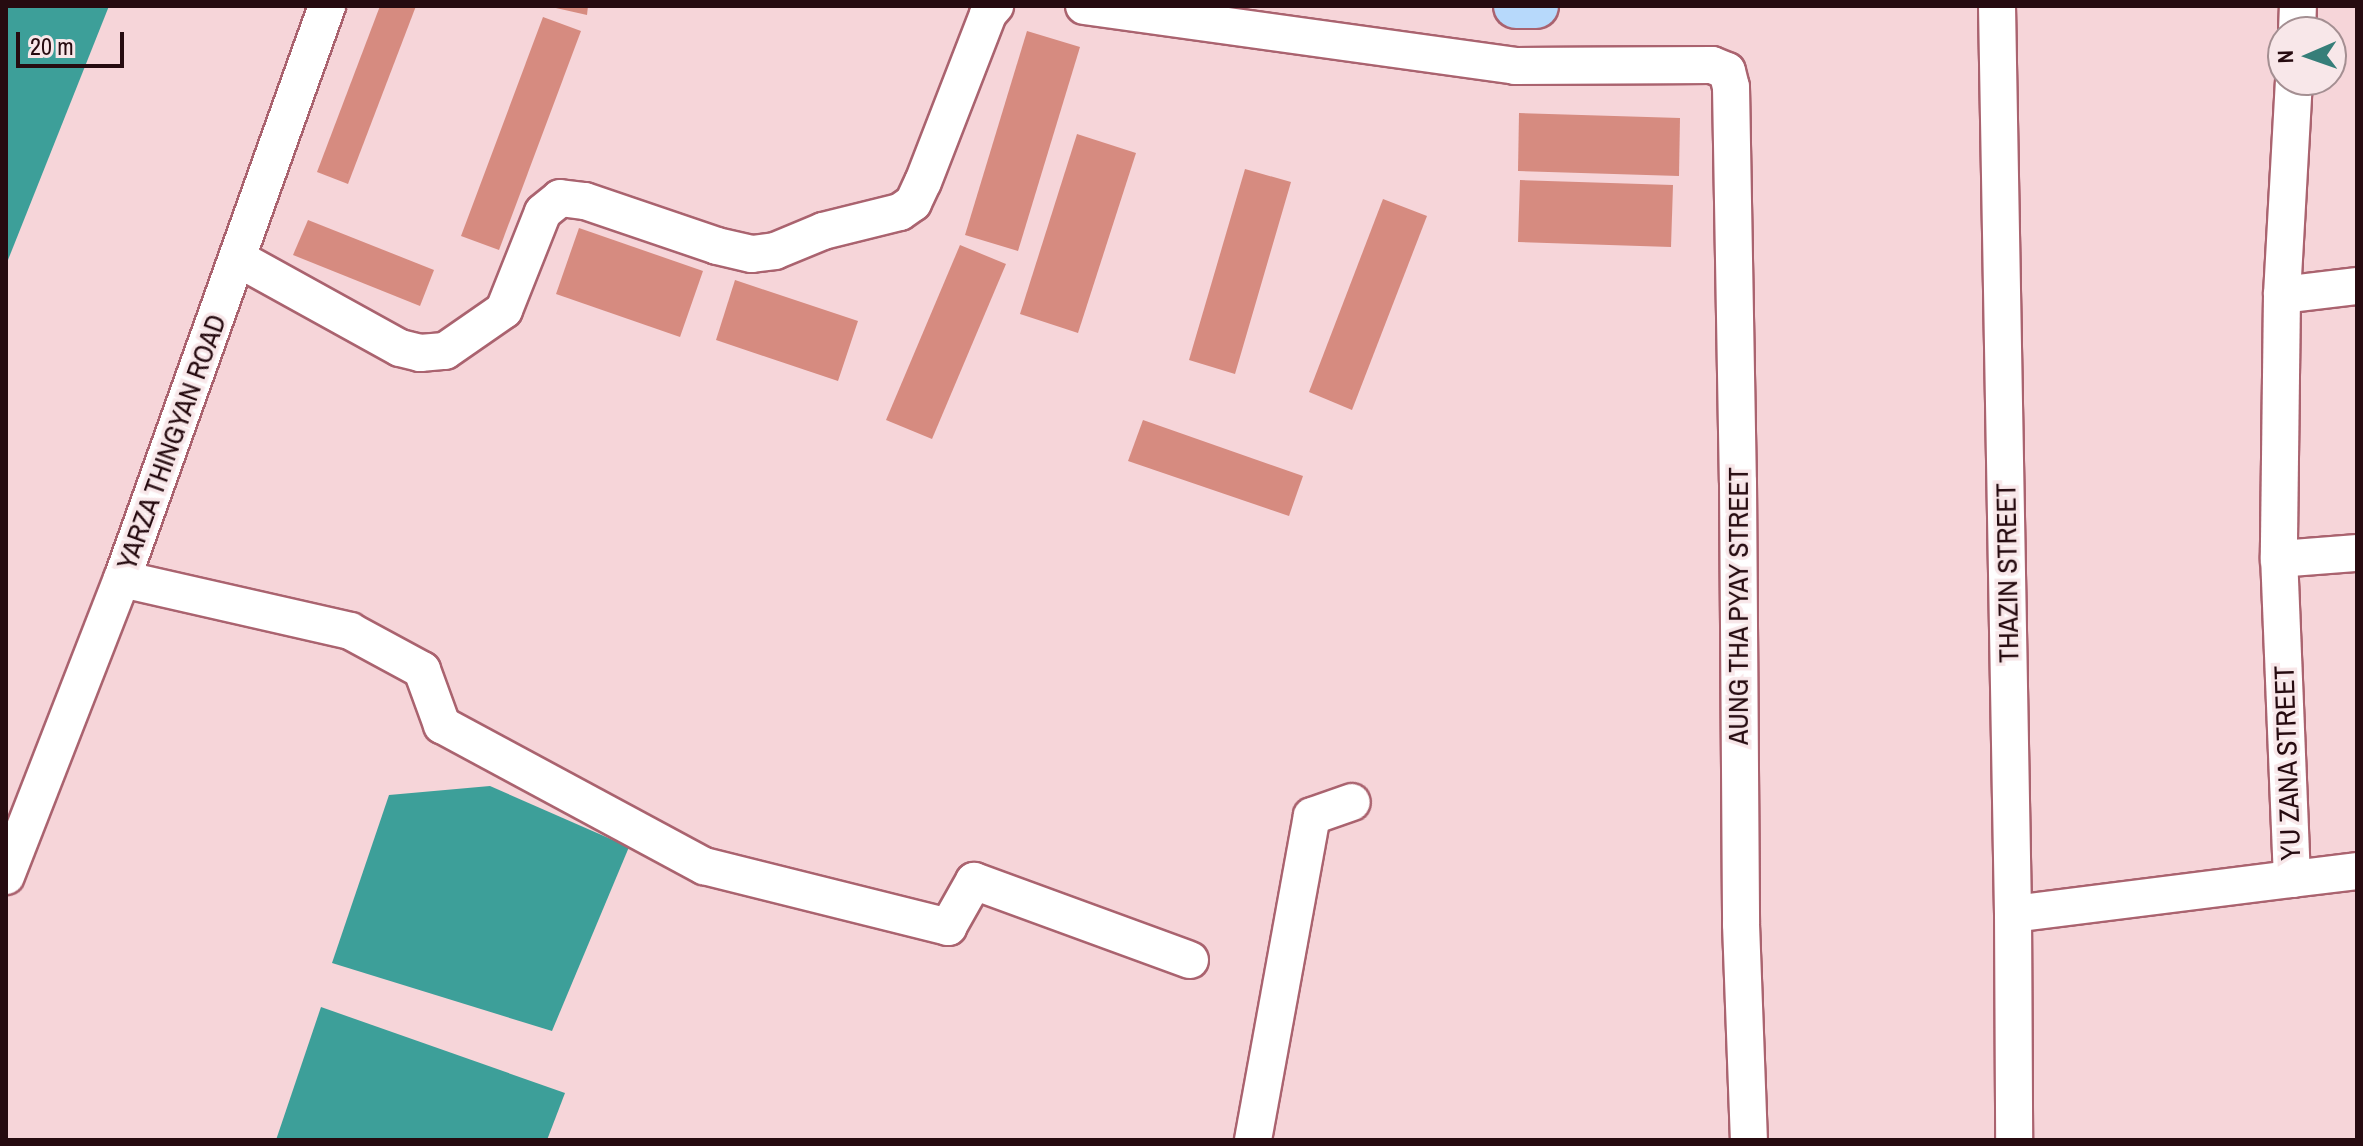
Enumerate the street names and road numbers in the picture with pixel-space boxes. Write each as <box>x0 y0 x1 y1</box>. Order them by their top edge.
street label: YARZA THINGYAN ROAD <box>109 309 233 575</box>
street label: AUNG THA PYAY STREET <box>1721 466 1755 746</box>
street label: THAZIN STREET <box>1989 483 2025 663</box>
street label: YU ZANA STREET <box>2267 664 2307 862</box>

